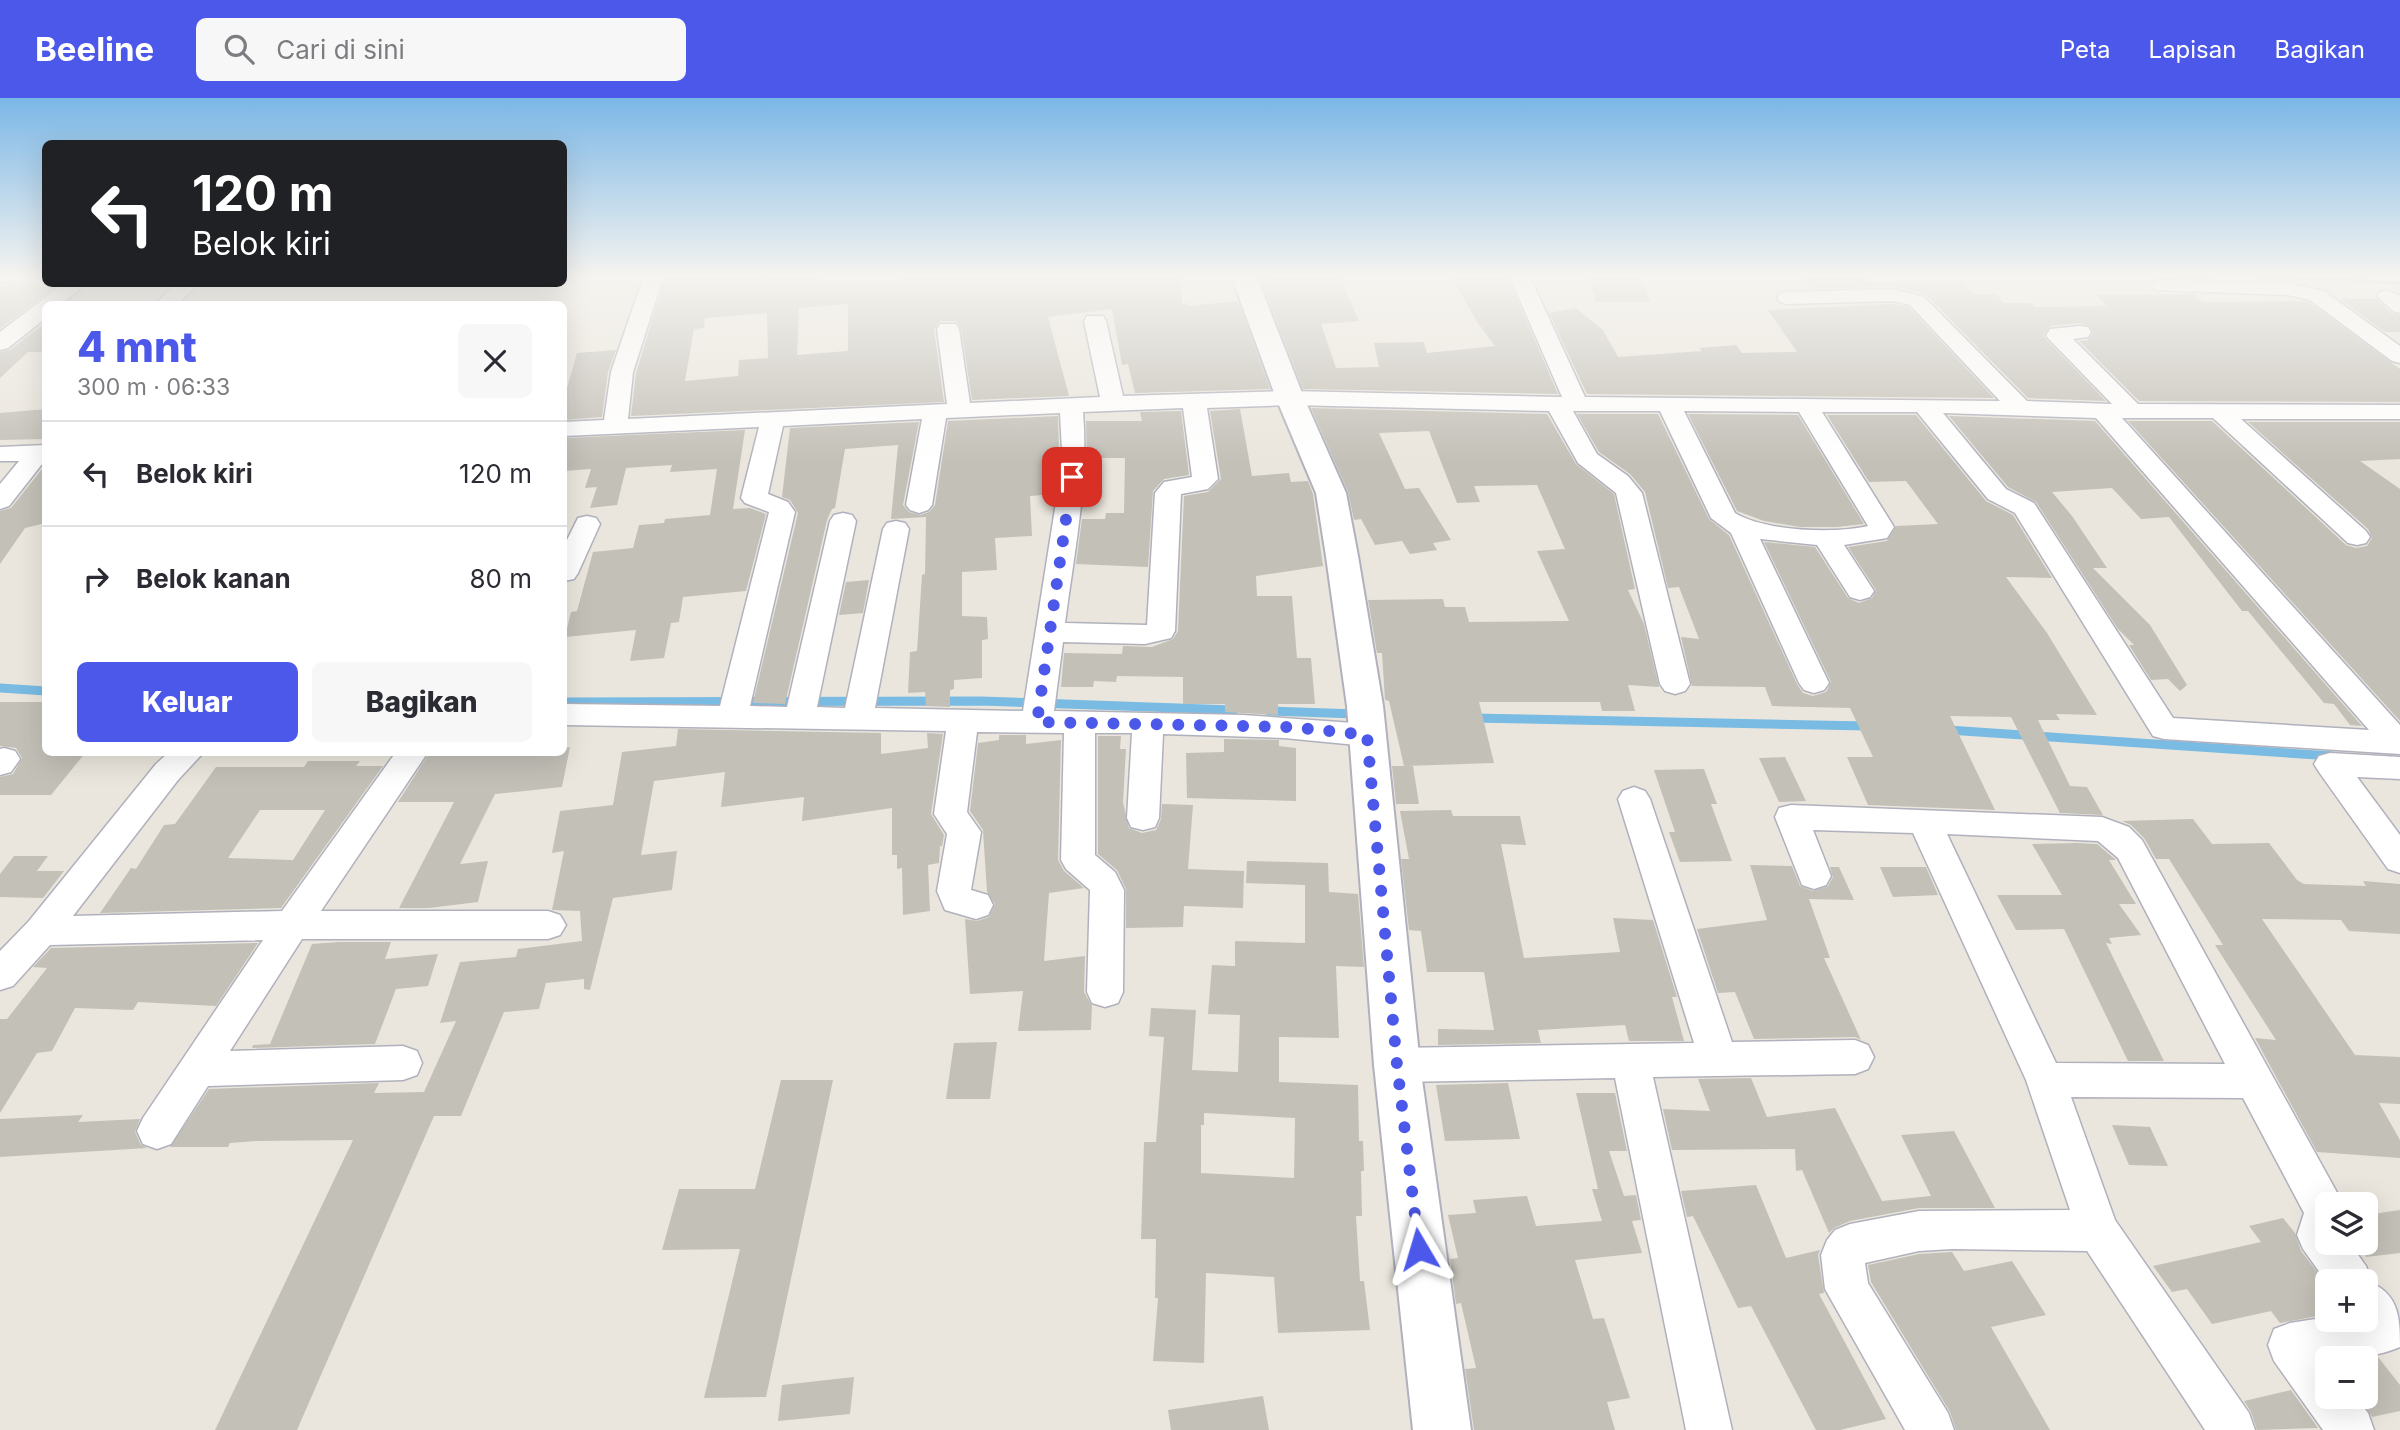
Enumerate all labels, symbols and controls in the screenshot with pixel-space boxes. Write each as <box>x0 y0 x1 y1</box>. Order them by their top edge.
search box <box>196 18 686 81</box>
text: Beeline <box>35 29 154 69</box>
icon: search <box>220 30 258 68</box>
text: Cari di sini <box>276 34 405 65</box>
text: Peta <box>2060 35 2111 64</box>
text: Lapisan <box>2149 35 2236 64</box>
text: Bagikan <box>2274 35 2365 64</box>
text: 120 m <box>192 164 333 223</box>
icon: left <box>77 168 168 259</box>
text: Belok kiri <box>192 224 331 263</box>
text: 4 mnt <box>77 321 197 372</box>
button: close <box>458 324 532 398</box>
text: 300 m · 06:33 <box>77 373 230 401</box>
pin <box>1042 447 1102 507</box>
icon: left <box>77 455 115 493</box>
text: Belok kiri <box>136 458 253 489</box>
text: 120 m <box>459 458 532 489</box>
icon: arrive <box>1053 458 1091 496</box>
icon: right <box>77 560 115 598</box>
text: Belok kanan <box>136 563 291 594</box>
text: 80 m <box>469 563 532 594</box>
button: Keluar <box>77 662 298 742</box>
button: Bagikan <box>312 662 532 742</box>
map controls <box>2315 1192 2378 1409</box>
button: layers <box>2315 1192 2378 1255</box>
position arrow <box>1382 1212 1456 1286</box>
button: + <box>2315 1269 2378 1332</box>
button: − <box>2315 1346 2378 1409</box>

